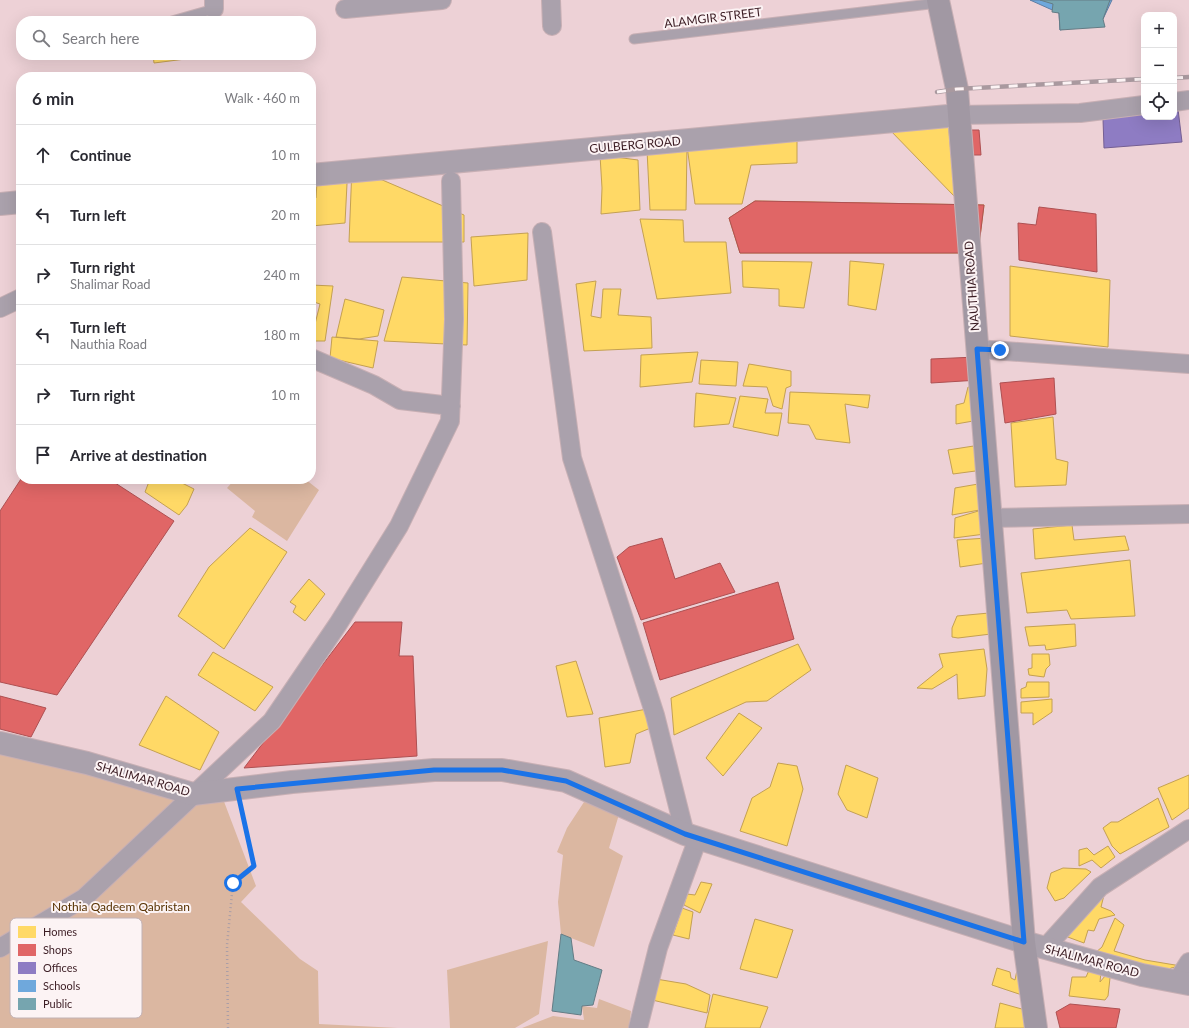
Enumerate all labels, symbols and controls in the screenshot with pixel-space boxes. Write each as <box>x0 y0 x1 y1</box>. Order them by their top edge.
street label: ALAMGIR STREET <box>663 4 763 31</box>
map controls <box>1141 12 1177 120</box>
button: + <box>1141 12 1177 48</box>
search box <box>16 16 316 60</box>
icon: search <box>30 27 52 49</box>
text: Search here <box>62 29 139 47</box>
button: − <box>1141 48 1177 84</box>
button: locate <box>1141 84 1177 120</box>
text: 6 min <box>32 88 74 109</box>
text: Walk · 460 m <box>224 90 300 106</box>
street label: GULBERG ROAD <box>589 133 681 156</box>
icon: ahead <box>32 144 54 166</box>
text: Continue <box>70 146 131 164</box>
text: 10 m <box>271 147 300 163</box>
icon: left <box>32 204 54 226</box>
text: Turn left <box>70 206 126 224</box>
text: 20 m <box>271 207 300 223</box>
street label: NAUTHIA ROAD <box>961 240 982 332</box>
text: Turn right <box>70 258 135 276</box>
icon: right <box>32 264 54 286</box>
text: 240 m <box>263 267 300 283</box>
text: Shalimar Road <box>70 276 151 292</box>
text: Turn left <box>70 318 126 336</box>
icon: left <box>32 324 54 346</box>
text: 180 m <box>263 327 300 343</box>
text: Nauthia Road <box>70 336 147 352</box>
route end <box>991 341 1009 359</box>
icon: right <box>32 384 54 406</box>
text: Turn right <box>70 386 135 404</box>
text: 10 m <box>271 387 300 403</box>
icon: arrive <box>32 444 54 466</box>
text: Arrive at destination <box>70 446 207 464</box>
street label: SHALIMAR ROAD <box>94 758 192 799</box>
route start <box>224 874 242 892</box>
park label: Nothia Qadeem Qabristan <box>52 899 190 914</box>
legend <box>10 918 142 1018</box>
text: Homes <box>43 925 77 938</box>
street label: SHALIMAR ROAD <box>1043 941 1141 980</box>
text: Shops <box>43 943 72 956</box>
text: Offices <box>43 961 77 974</box>
text: Schools <box>43 979 80 992</box>
text: Public <box>43 997 72 1010</box>

